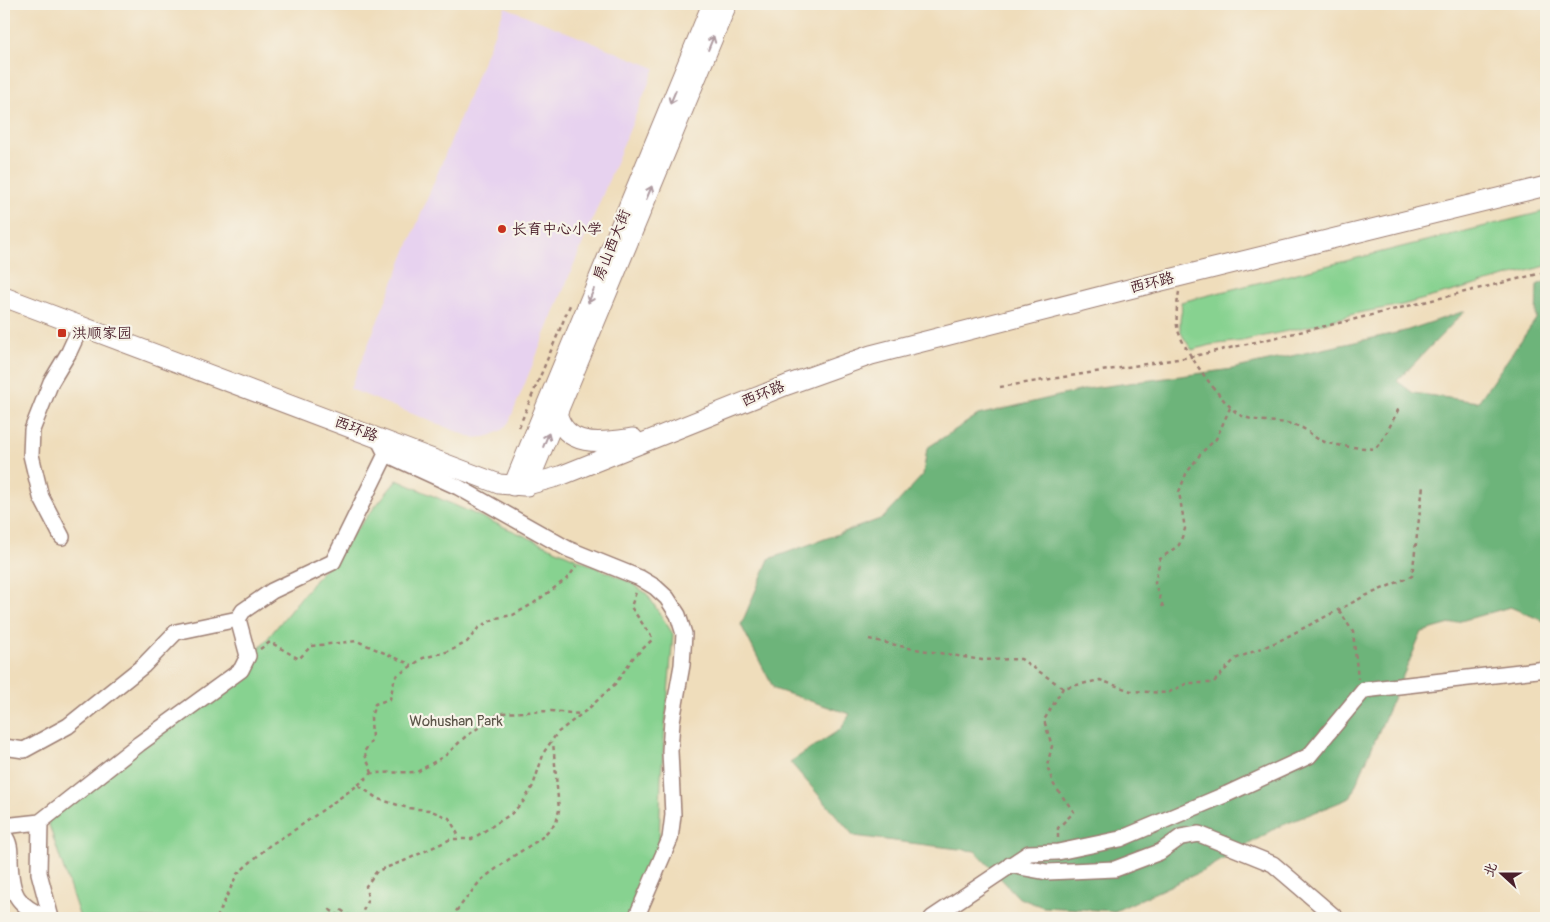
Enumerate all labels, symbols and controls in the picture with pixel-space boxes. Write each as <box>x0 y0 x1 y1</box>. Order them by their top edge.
one-way arrow <box>706 36 716 51</box>
one-way arrow <box>668 89 677 104</box>
one-way arrow <box>645 186 654 201</box>
street label: 房山西大街 <box>589 207 635 283</box>
place label: 长育中心小学 <box>512 220 602 239</box>
marker: 长育中心小学 <box>496 223 508 235</box>
street label: 西环路 <box>1128 268 1176 298</box>
one-way arrow <box>586 288 595 303</box>
place label: 洪顺家园 <box>72 324 132 343</box>
marker: 洪顺家园 <box>56 327 68 339</box>
street label: 西环路 <box>739 377 787 411</box>
street label: 西环路 <box>332 412 380 446</box>
one-way arrow <box>541 433 551 448</box>
park label: Wohushan Park <box>409 712 504 731</box>
north arrow <box>1478 850 1528 900</box>
text: 北 <box>1480 860 1501 879</box>

